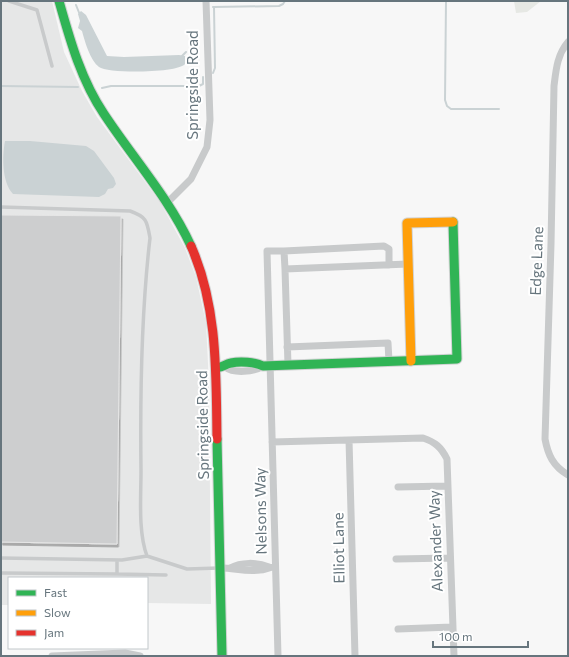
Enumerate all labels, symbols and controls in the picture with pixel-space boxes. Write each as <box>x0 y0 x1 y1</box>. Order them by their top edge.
street label: Springside Road <box>183 30 201 140</box>
street label: Edge Lane <box>526 226 546 296</box>
street label: Springside Road <box>192 370 212 480</box>
street label: Nelsons Way <box>250 467 270 555</box>
street label: Alexander Way <box>424 490 446 592</box>
street label: Elliot Lane <box>328 512 348 584</box>
legend <box>8 577 148 649</box>
text: Fast <box>44 585 67 599</box>
text: Slow <box>44 605 71 619</box>
scale bar <box>433 623 528 649</box>
text: Jam <box>44 625 64 640</box>
text: 100 m <box>439 629 473 643</box>

